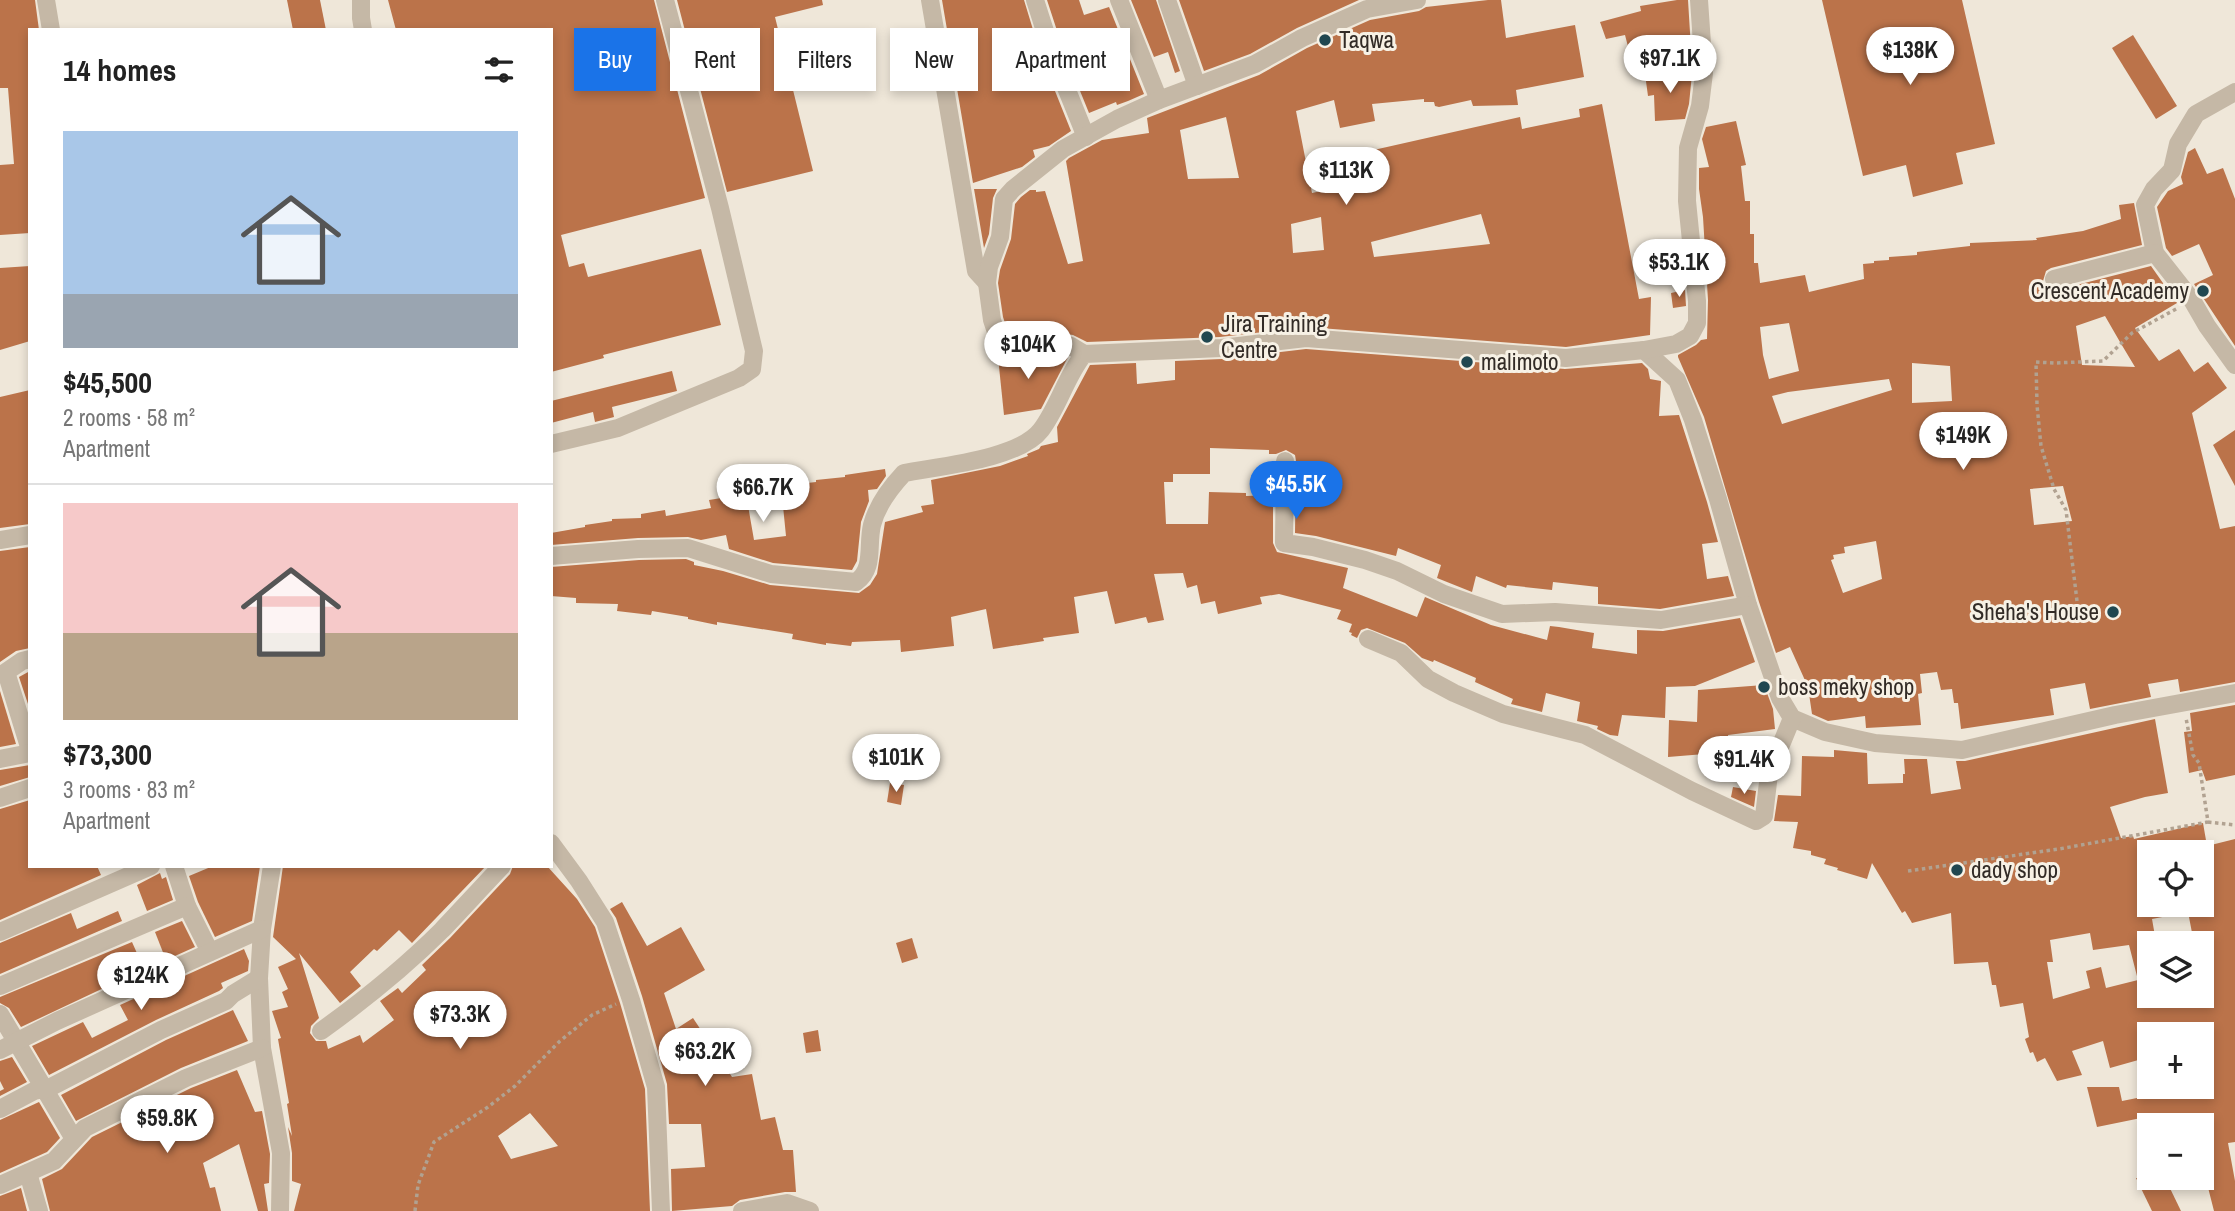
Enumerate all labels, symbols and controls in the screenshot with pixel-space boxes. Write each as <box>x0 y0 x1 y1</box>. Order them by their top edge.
place label: Taqwa <box>1339 24 1394 55</box>
chip: Buy <box>574 28 656 91</box>
chip: Rent <box>670 28 760 91</box>
chip: Filters <box>774 28 876 91</box>
chip: New <box>890 28 978 91</box>
chip: Apartment <box>992 28 1130 91</box>
pin: $138K <box>1861 28 1959 87</box>
marker: Taqwa <box>1317 32 1333 48</box>
text: $138K <box>1882 34 1938 65</box>
pin: $97.1K <box>1613 36 1727 95</box>
text: $97.1K <box>1640 42 1700 73</box>
text: 14 homes <box>63 50 177 90</box>
icon: filters <box>480 51 518 89</box>
pin: $113K <box>1297 148 1395 207</box>
text: $113K <box>1319 154 1373 185</box>
icon: home <box>228 177 354 303</box>
pin: $53.1K <box>1622 240 1736 299</box>
text: $53.1K <box>1649 246 1709 277</box>
place label: Crescent Academy <box>2031 275 2190 306</box>
marker: Crescent Academy <box>2195 283 2211 299</box>
place label: Jira Training Centre <box>1221 308 1327 365</box>
pin: $104K <box>979 322 1077 381</box>
text: $104K <box>1000 328 1056 359</box>
marker: Jira Training Centre <box>1199 329 1215 345</box>
place label: malimoto <box>1481 346 1559 377</box>
marker: malimoto <box>1459 354 1475 370</box>
text: $45,500 <box>63 362 152 402</box>
text: 2 rooms · 58 m² <box>63 402 195 433</box>
pin: $149K <box>1914 412 2012 472</box>
text: $149K <box>1935 419 1991 450</box>
text: Apartment <box>63 433 150 464</box>
pin: $45.5K <box>1239 462 1353 521</box>
pin: $66.7K <box>706 464 820 524</box>
text: $45.5K <box>1266 468 1326 499</box>
text: $66.7K <box>733 471 793 502</box>
icon: home <box>228 549 354 675</box>
place label: Sheha's House <box>1972 596 2099 627</box>
marker: Sheha's House <box>2105 604 2121 620</box>
place label: boss meky shop <box>1778 671 1914 702</box>
marker: boss meky shop <box>1756 679 1772 695</box>
text: $73,300 <box>63 734 152 774</box>
pin: $101K <box>847 734 945 794</box>
pin: $91.4K <box>1687 736 1801 796</box>
text: $101K <box>868 741 924 772</box>
text: $91.4K <box>1714 743 1774 774</box>
text: 3 rooms · 83 m² <box>63 774 195 805</box>
text: Apartment <box>63 805 150 836</box>
map controls <box>2137 840 2214 1190</box>
button: locate <box>2137 840 2214 917</box>
place label: dady shop <box>1971 854 2058 885</box>
marker: dady shop <box>1949 862 1965 878</box>
button: layers <box>2137 931 2214 1008</box>
pin: $124K <box>92 953 190 1012</box>
text: $124K <box>113 959 169 990</box>
pin: $73.3K <box>403 992 517 1051</box>
text: $73.3K <box>430 998 490 1029</box>
button: + <box>2137 1022 2214 1099</box>
pin: $63.2K <box>648 1028 762 1088</box>
text: $63.2K <box>675 1035 735 1066</box>
pin: $59.8K <box>110 1096 224 1155</box>
text: $59.8K <box>137 1102 197 1133</box>
button: − <box>2137 1113 2214 1190</box>

